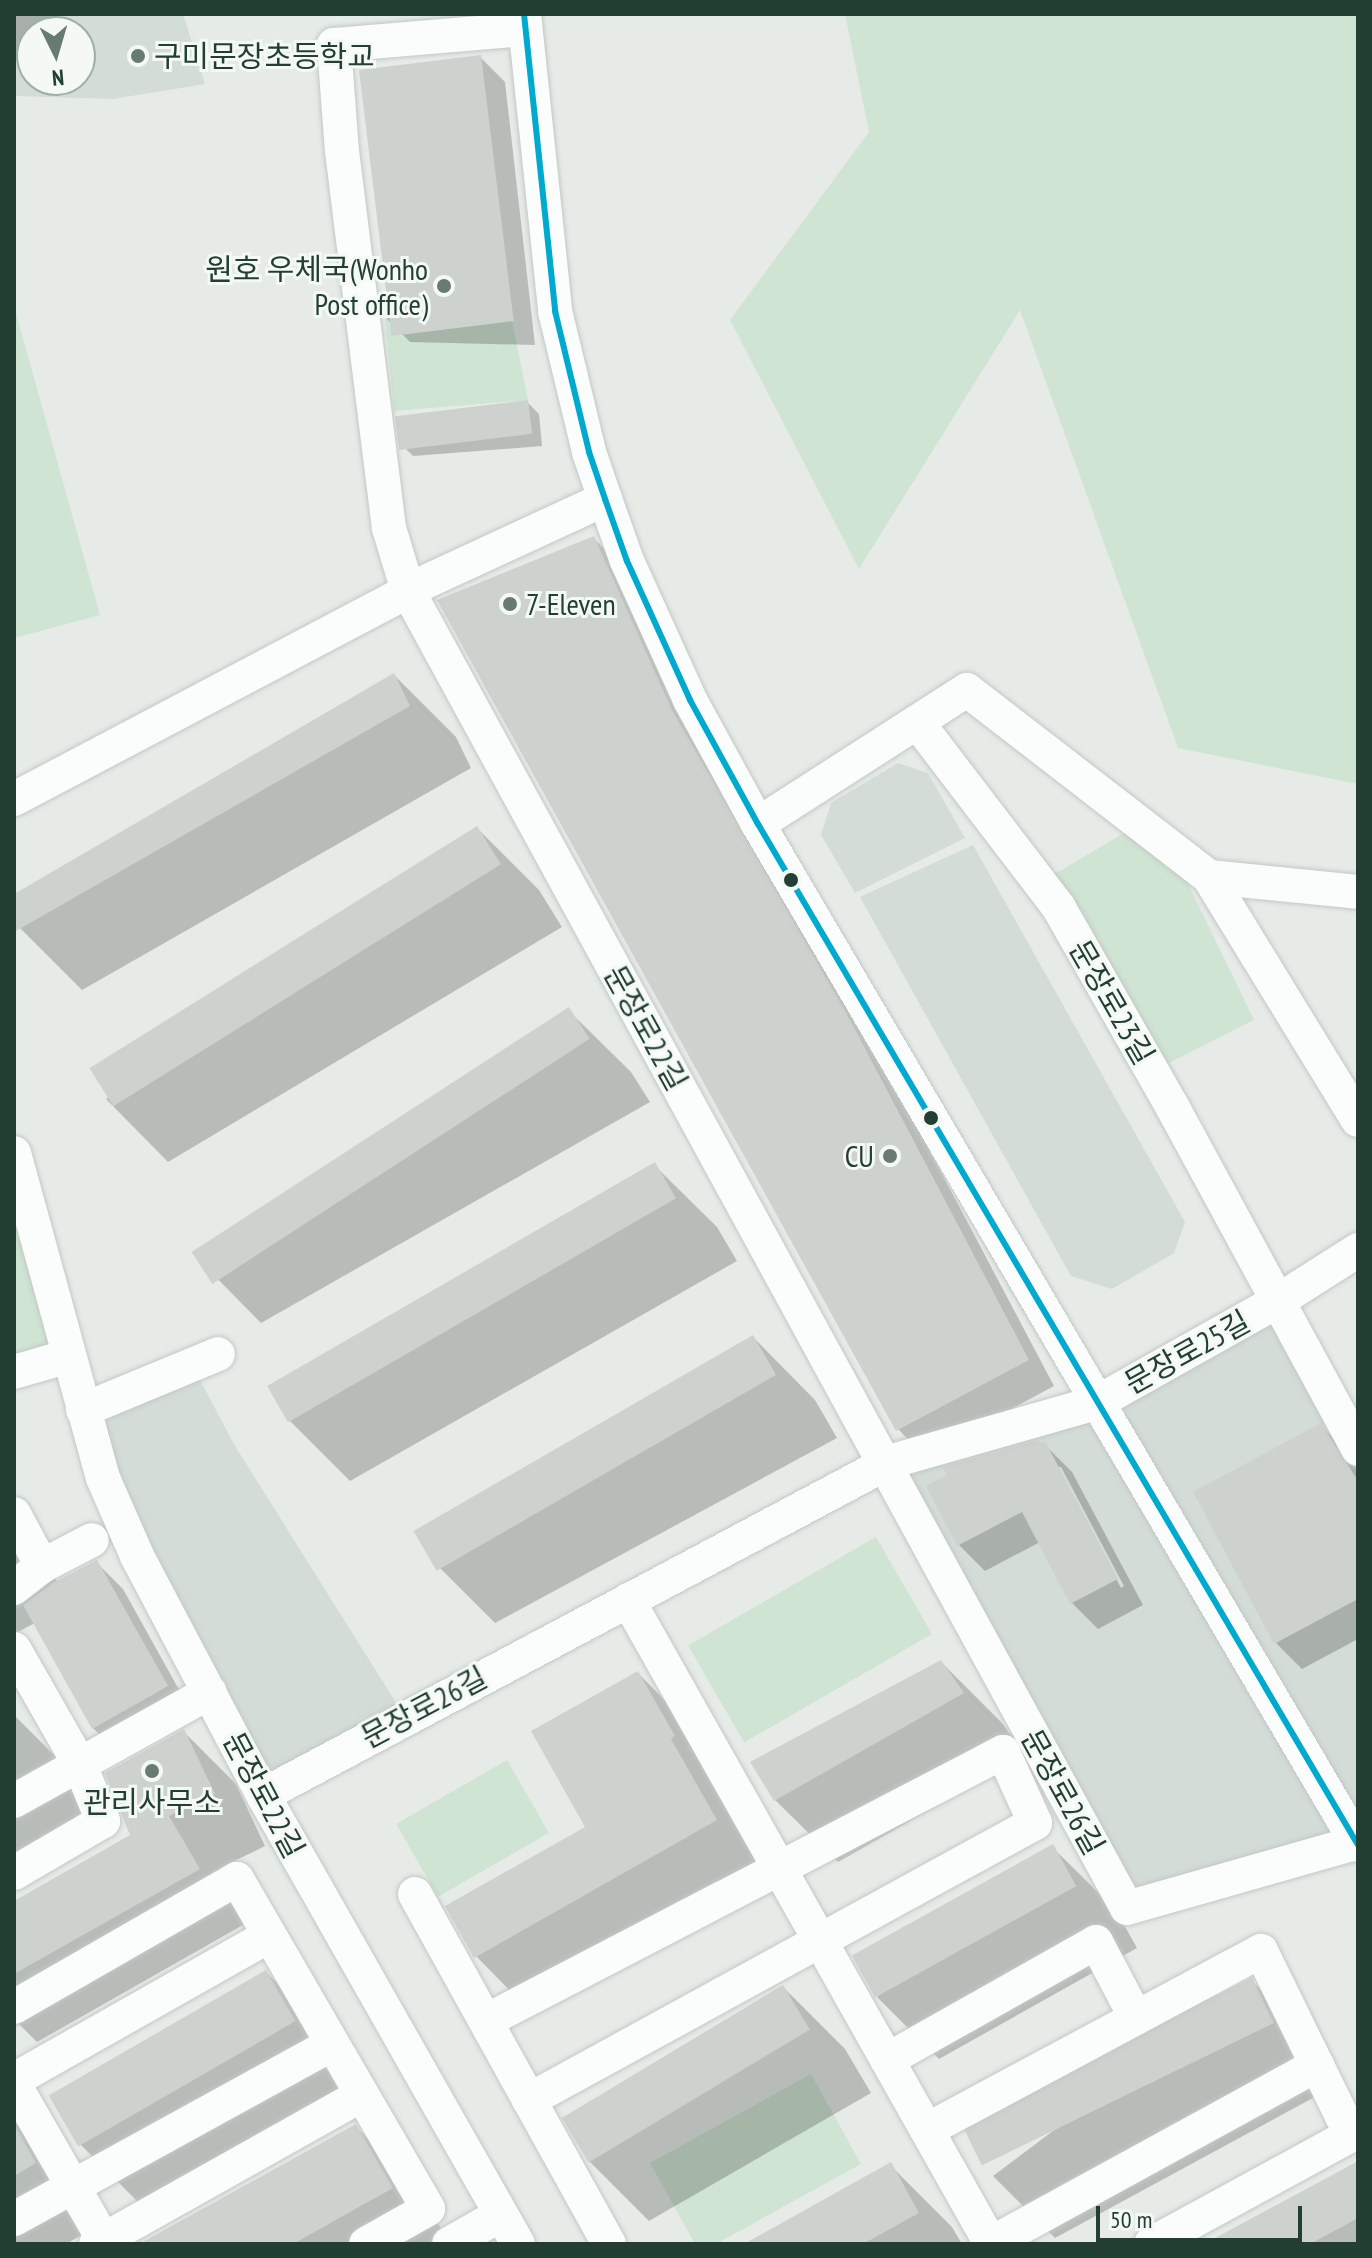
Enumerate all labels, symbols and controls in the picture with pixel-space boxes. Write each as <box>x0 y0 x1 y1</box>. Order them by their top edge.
north arrow <box>16 16 96 96</box>
place label: 구미문장초등학교 <box>154 38 375 74</box>
marker: 구미문장초등학교 <box>129 47 147 65</box>
text: N <box>51 63 65 92</box>
place label: 원호 우체국(Wonho Post office) <box>205 251 428 322</box>
marker: 원호 우체국(Wonho Post office) <box>435 277 453 295</box>
place label: 7-Eleven <box>526 586 616 622</box>
marker: 7-Eleven <box>501 595 519 613</box>
unlabelled marker <box>783 872 799 888</box>
street label: 문장로23길 <box>1062 934 1162 1070</box>
street label: 문장로22길 <box>597 959 695 1097</box>
unlabelled marker <box>923 1110 939 1126</box>
place label: CU <box>845 1138 874 1174</box>
marker: CU <box>881 1147 899 1165</box>
street label: 문장로25길 <box>1118 1303 1256 1401</box>
street label: 문장로26길 <box>355 1659 493 1755</box>
street label: 문장로26길 <box>1014 1723 1112 1861</box>
street label: 문장로22길 <box>216 1726 312 1864</box>
marker: 관리사무소 <box>143 1762 161 1780</box>
place label: 관리사무소 <box>83 1784 221 1820</box>
scale bar <box>1100 2190 1306 2240</box>
text: 50 m <box>1110 2204 1152 2235</box>

